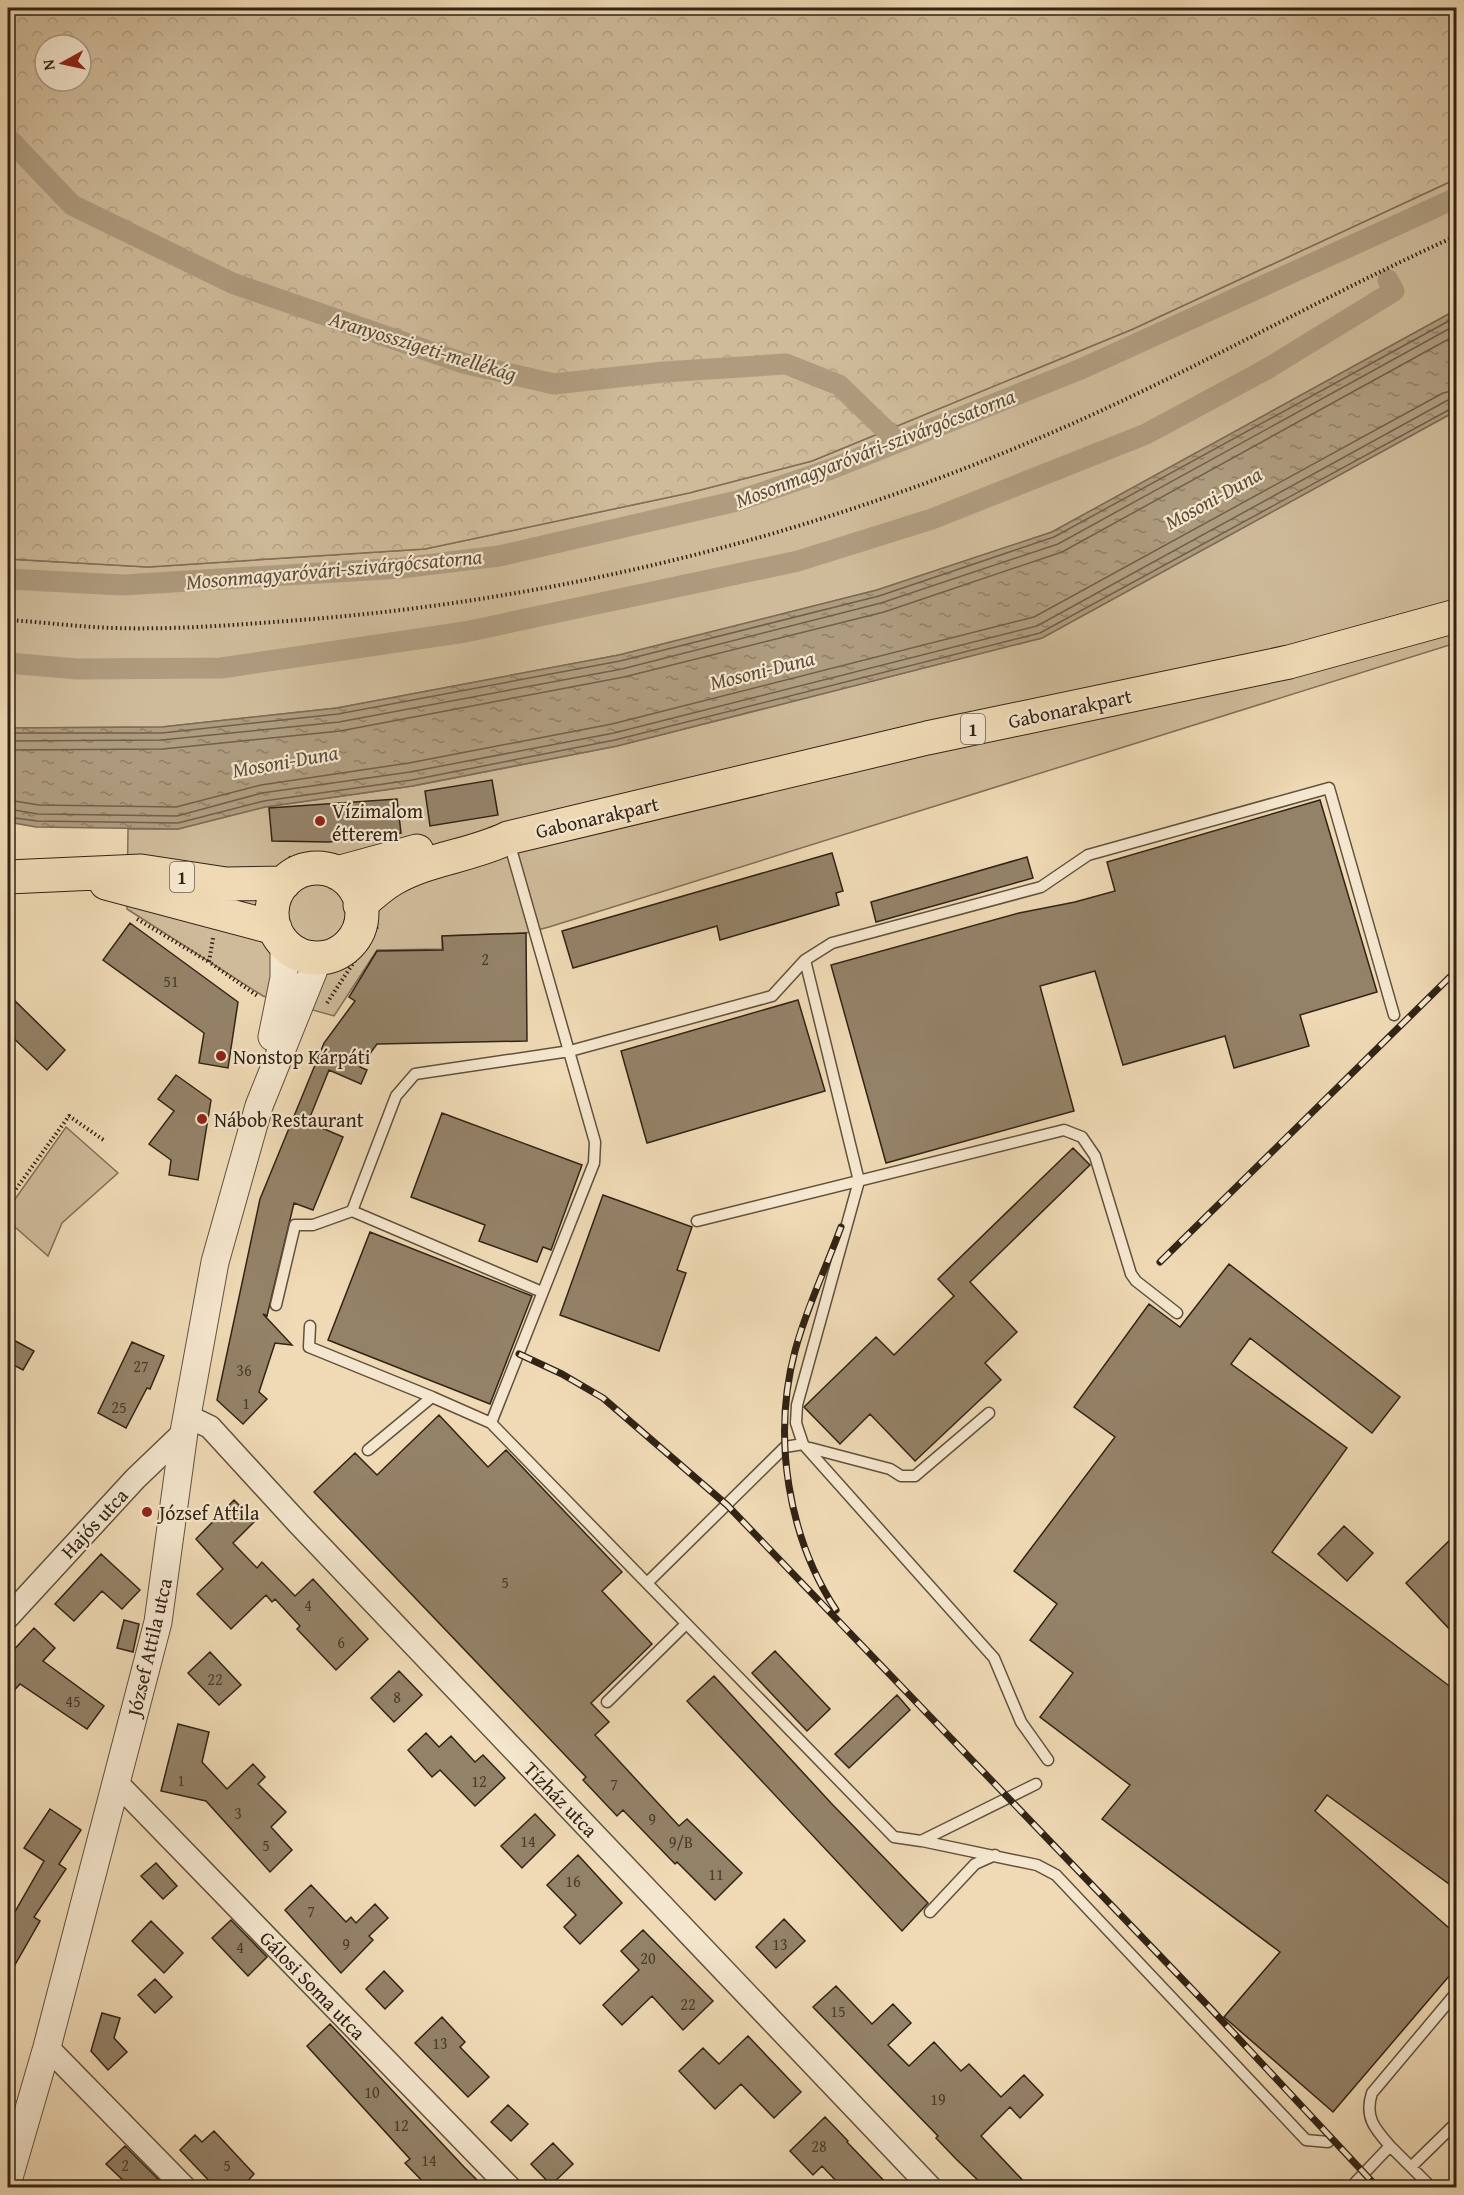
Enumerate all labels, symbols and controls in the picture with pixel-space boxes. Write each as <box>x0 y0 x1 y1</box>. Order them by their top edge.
north arrow <box>33 33 93 93</box>
text: N <box>35 58 61 72</box>
water label: Aranyosszigeti-mellékág <box>325 302 521 389</box>
water label: Mosonmagyaróvári-szivárgócsatorna <box>731 380 1020 516</box>
water label: Mosoni-Duna <box>1159 458 1268 537</box>
water label: Mosonmagyaróvári-szivárgócsatorna <box>185 541 484 597</box>
water label: Mosoni-Duna <box>706 642 818 698</box>
street label: Gabonarakpart <box>1006 681 1134 735</box>
road number: 1 <box>961 714 985 744</box>
water label: Mosoni-Duna <box>230 736 341 786</box>
street label: Gabonarakpart <box>533 789 661 845</box>
place label: Vízimalom étterem <box>332 796 424 848</box>
marker: Vízimalom étterem <box>313 814 327 828</box>
road number: 1 <box>170 862 194 892</box>
house number: 2 <box>481 947 489 971</box>
house number: 51 <box>163 969 179 993</box>
place label: Nonstop Kárpáti <box>233 1042 371 1071</box>
marker: Nonstop Kárpáti <box>214 1049 228 1063</box>
place label: Nábob Restaurant <box>214 1105 364 1134</box>
marker: Nábob Restaurant <box>195 1112 209 1126</box>
house number: 27 <box>133 1354 149 1378</box>
house number: 36 <box>236 1358 252 1382</box>
house number: 1 <box>242 1391 250 1415</box>
house number: 25 <box>111 1395 127 1419</box>
street label: Hajós utca <box>54 1481 135 1565</box>
place label: József Attila <box>156 1498 260 1527</box>
marker: József Attila <box>140 1505 154 1519</box>
house number: 5 <box>501 1570 509 1594</box>
street label: József Attila utca <box>118 1575 179 1722</box>
house number: 4 <box>304 1593 312 1617</box>
house number: 6 <box>337 1630 345 1654</box>
house number: 22 <box>207 1667 223 1691</box>
house number: 8 <box>393 1685 401 1709</box>
house number: 45 <box>65 1689 81 1713</box>
street label: Tízház utca <box>517 1755 605 1844</box>
house number: 1 <box>177 1768 185 1792</box>
house number: 12 <box>471 1769 487 1793</box>
house number: 7 <box>610 1772 618 1796</box>
house number: 3 <box>234 1801 242 1825</box>
house number: 9 <box>648 1807 656 1831</box>
house number: 14 <box>520 1829 536 1853</box>
house number: 9/B <box>669 1830 693 1854</box>
house number: 5 <box>262 1833 270 1857</box>
house number: 11 <box>708 1862 724 1886</box>
house number: 16 <box>565 1869 581 1893</box>
house number: 7 <box>307 1899 315 1923</box>
street label: Gálosi Soma utca <box>253 1924 373 2046</box>
house number: 9 <box>342 1932 350 1956</box>
house number: 13 <box>772 1932 788 1956</box>
house number: 4 <box>236 1935 244 1959</box>
house number: 20 <box>640 1946 656 1970</box>
house number: 22 <box>680 1992 696 2016</box>
house number: 15 <box>830 1999 846 2023</box>
house number: 13 <box>432 2031 448 2055</box>
house number: 10 <box>364 2080 380 2104</box>
house number: 19 <box>930 2087 946 2111</box>
house number: 12 <box>393 2113 409 2137</box>
house number: 28 <box>811 2134 827 2158</box>
house number: 14 <box>421 2148 437 2172</box>
house number: 2 <box>121 2153 129 2177</box>
house number: 5 <box>223 2153 231 2177</box>

